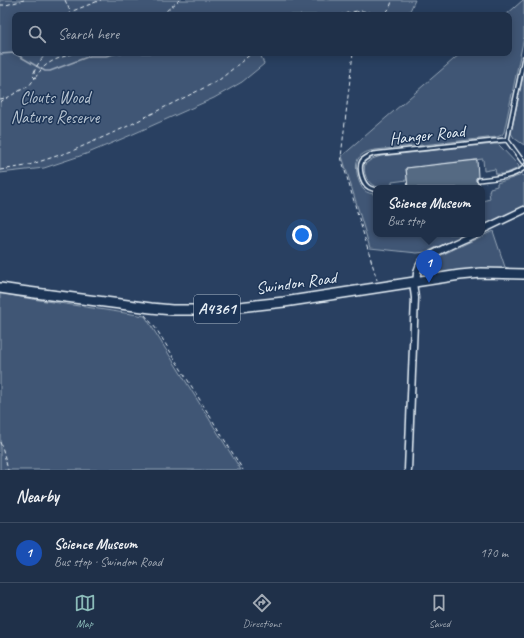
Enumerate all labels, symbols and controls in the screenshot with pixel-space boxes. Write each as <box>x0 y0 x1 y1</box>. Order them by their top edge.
search box <box>12 12 512 56</box>
icon: search <box>26 23 48 45</box>
text: Search here <box>58 25 119 44</box>
park label: Clouts Wood Nature Reserve <box>11 87 101 128</box>
street label: Hanger Road <box>388 120 468 149</box>
popup <box>373 185 485 237</box>
text: Science Museum <box>387 194 471 213</box>
text: Bus stop <box>387 213 425 229</box>
your location <box>292 225 312 245</box>
pin: 1 <box>416 250 442 283</box>
street label: Swindon Road <box>254 267 341 299</box>
road number: A4361 <box>194 295 240 323</box>
text: Nearby <box>16 486 59 507</box>
text: Science Museum <box>54 535 137 554</box>
text: 1 <box>26 545 32 561</box>
text: 170 m <box>480 545 508 561</box>
text: Bus stop · Swindon Road <box>54 554 162 570</box>
tab: Map <box>74 592 96 630</box>
tab: Directions <box>243 592 281 630</box>
tab: Saved <box>428 592 450 630</box>

